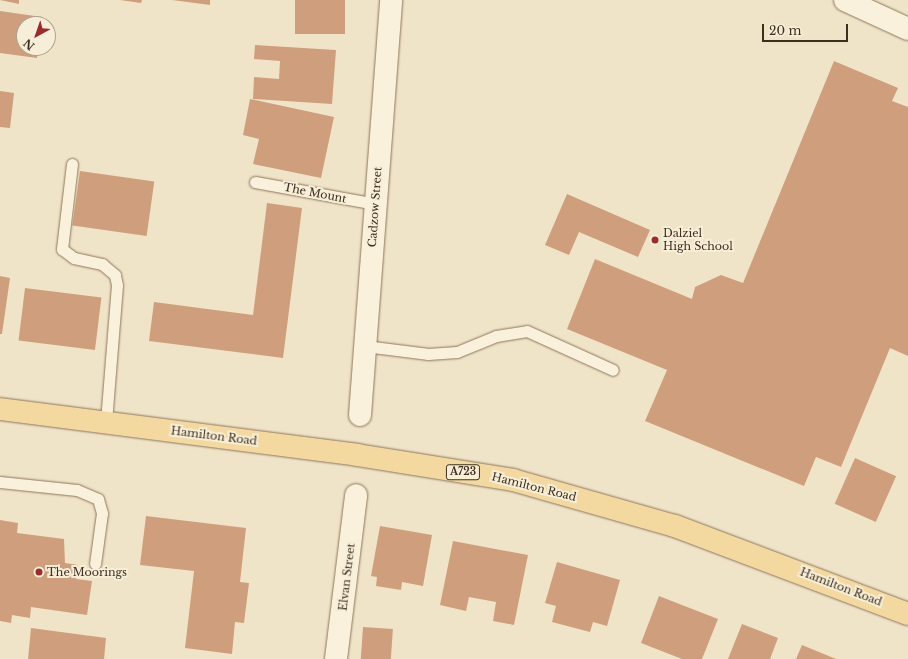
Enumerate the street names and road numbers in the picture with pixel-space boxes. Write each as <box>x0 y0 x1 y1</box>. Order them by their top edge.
street label: Cadzow Street <box>366 166 384 248</box>
street label: The Mount <box>282 180 348 206</box>
street label: Hamilton Road <box>170 424 258 448</box>
road number: A723 <box>445 464 481 480</box>
street label: Hamilton Road <box>490 470 578 504</box>
street label: Elvan Street <box>336 542 358 612</box>
street label: Hamilton Road <box>798 565 884 609</box>

